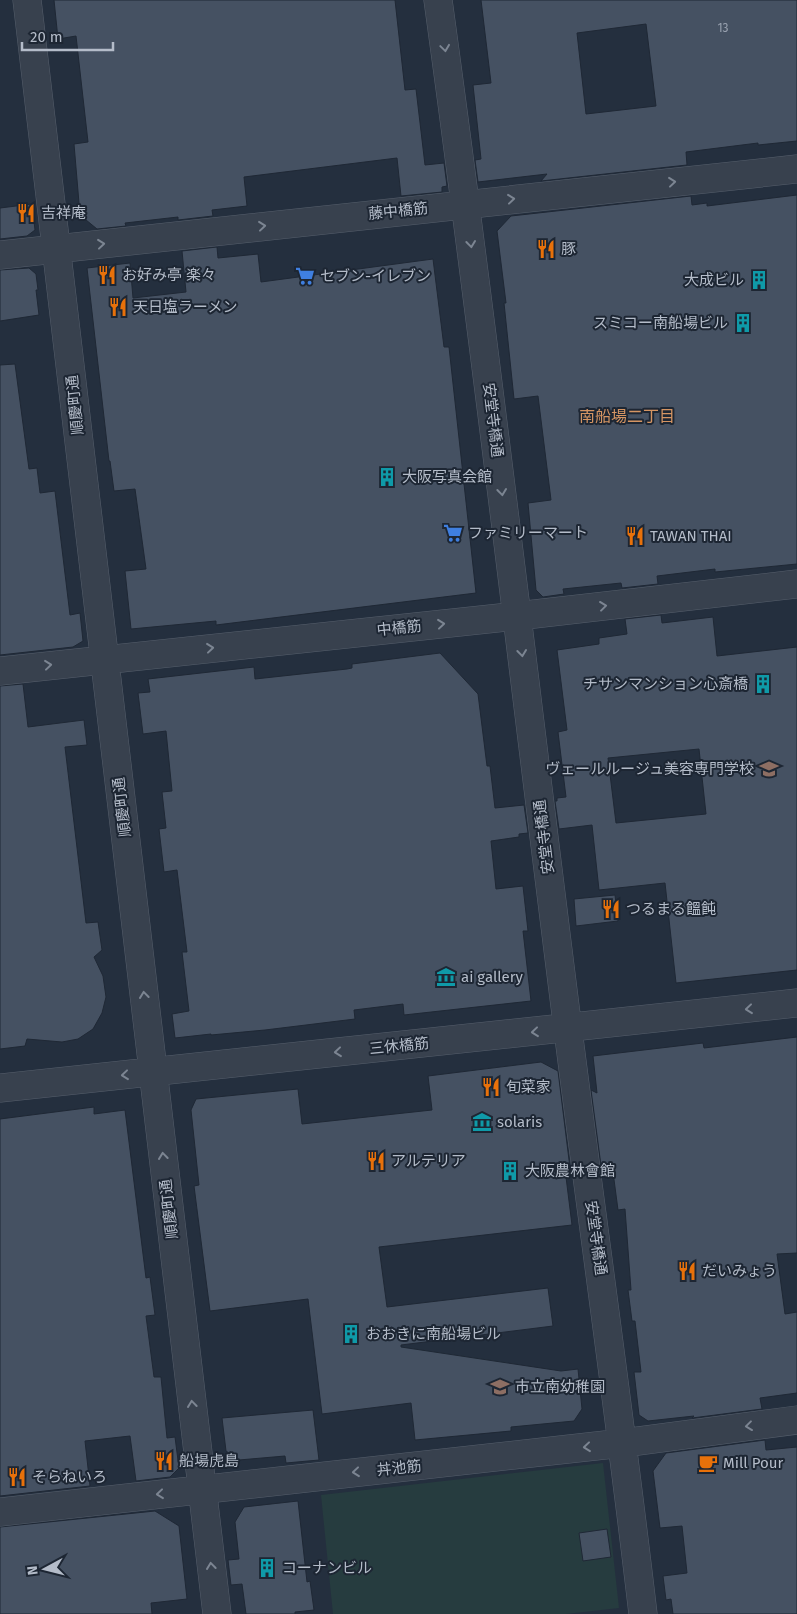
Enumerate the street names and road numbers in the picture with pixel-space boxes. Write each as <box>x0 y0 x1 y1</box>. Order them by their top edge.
street label: 藤中橋筋 <box>367 199 429 223</box>
street label: 順慶町通 <box>63 374 87 436</box>
street label: 安堂寺橋通 <box>479 382 507 458</box>
street label: 中橋筋 <box>376 617 422 639</box>
street label: 順慶町通 <box>109 776 135 838</box>
street label: 安堂寺橋通 <box>530 799 558 875</box>
street label: 三休橋筋 <box>368 1034 430 1058</box>
street label: 順慶町通 <box>156 1178 182 1240</box>
street label: 安堂寺橋通 <box>582 1200 610 1276</box>
street label: 丼池筋 <box>376 1457 422 1479</box>

